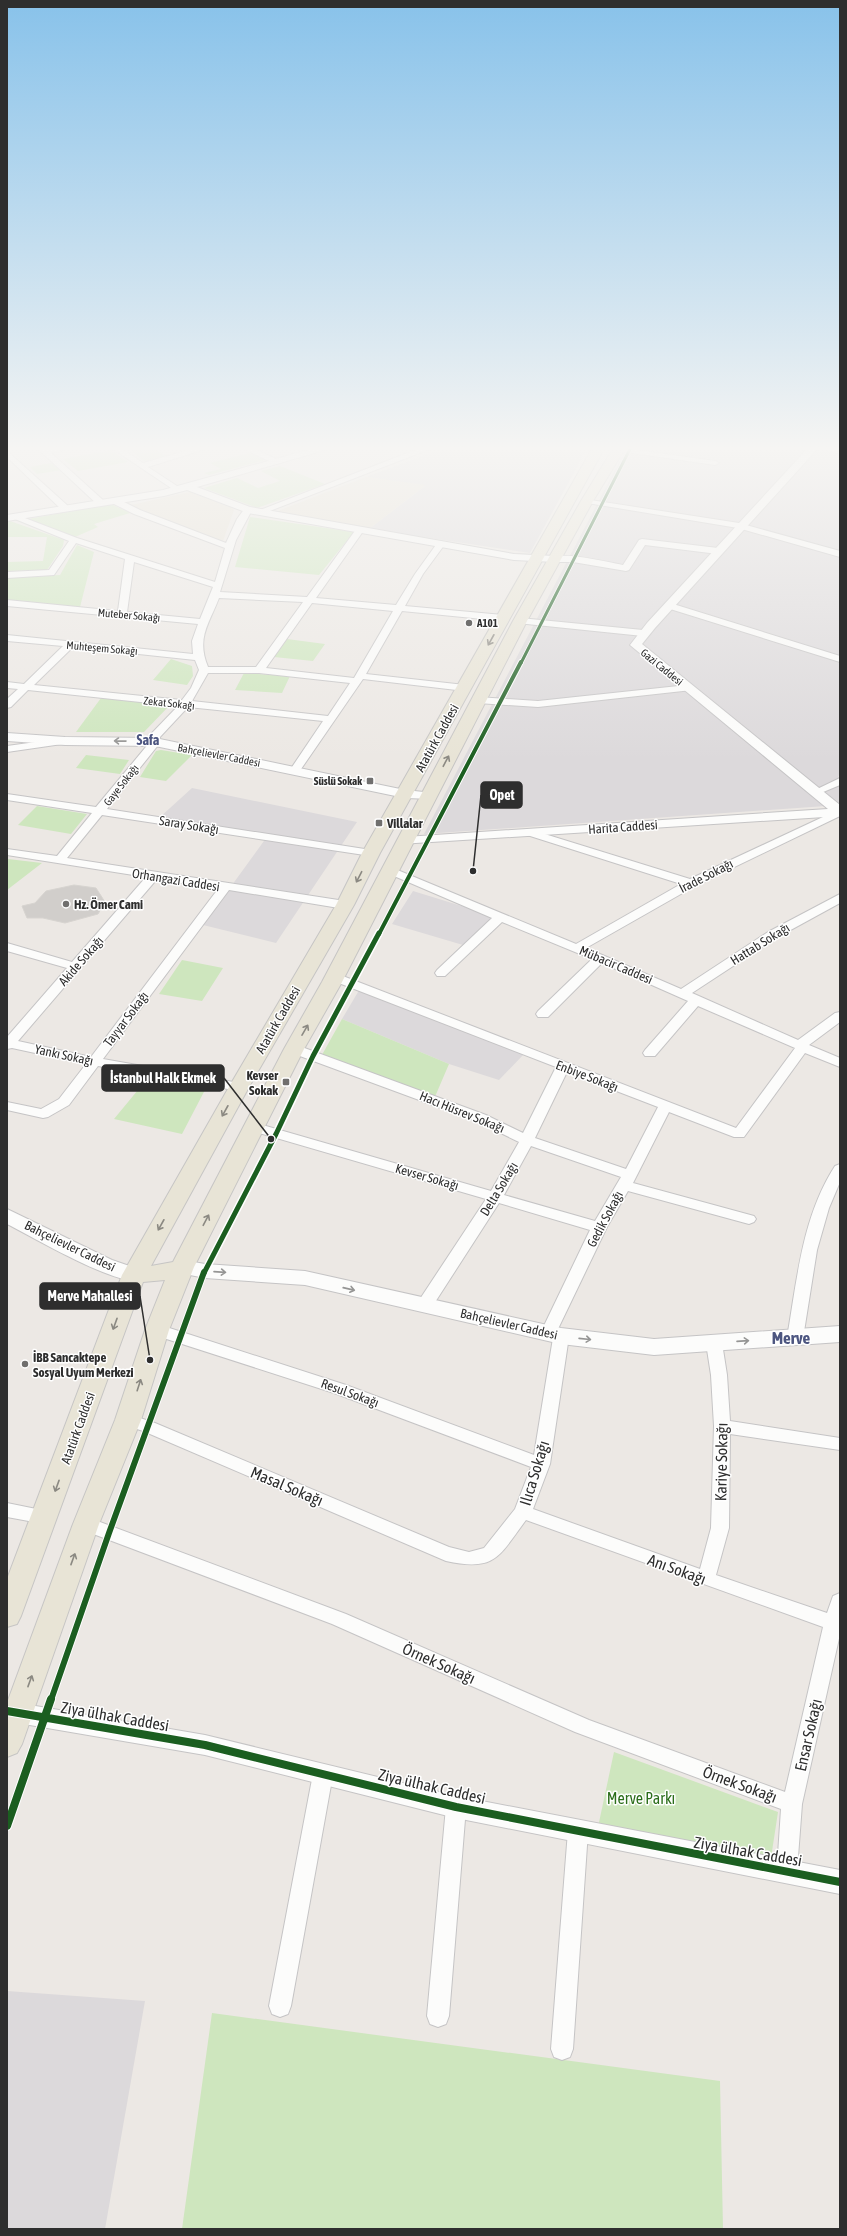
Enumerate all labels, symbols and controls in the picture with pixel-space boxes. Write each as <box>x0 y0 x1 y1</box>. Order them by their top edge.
street label: Muteber Sokağı <box>97 606 161 624</box>
place label: A101 <box>476 617 498 629</box>
marker: A101 <box>464 618 474 628</box>
one-way arrow <box>487 634 495 646</box>
street label: Muhteşem Sokağı <box>66 639 138 657</box>
street label: Gazi Caddesi <box>638 646 686 688</box>
street label: Zekat Sokağı <box>143 694 195 712</box>
street label: Atatürk Caddesi <box>412 701 462 775</box>
district label: Safa <box>137 732 160 748</box>
one-way arrow <box>114 737 127 745</box>
street label: Bahçelievler Caddesi <box>177 741 261 769</box>
one-way arrow <box>442 756 450 768</box>
street label: Gaye Sokağı <box>101 762 141 808</box>
place label: Süslü Sokak <box>314 775 362 787</box>
marker: Süslü Sokak <box>365 776 375 786</box>
callout: Opet <box>481 782 522 808</box>
text: Opet <box>489 787 515 803</box>
street label: Saray Sokağı <box>158 813 220 837</box>
place label: Villalar <box>386 816 424 831</box>
street label: Harita Caddesi <box>588 817 658 837</box>
marker: Villalar <box>374 818 384 828</box>
street label: İrade Sokağı <box>676 856 736 896</box>
street label: Orhangazi Caddesi <box>131 866 221 894</box>
one-way arrow <box>355 871 362 883</box>
place label: Hz. Ömer Cami <box>74 897 143 912</box>
marker: Hz. Ömer Cami <box>61 899 71 909</box>
street label: Hattab Sokağı <box>728 920 792 968</box>
street label: Akide Sokağı <box>56 933 106 989</box>
street label: Mübacir Caddesi <box>577 943 655 987</box>
street label: Atatürk Caddesi <box>253 984 303 1056</box>
street label: Tayyar Sokağı <box>100 989 152 1049</box>
one-way arrow <box>301 1024 309 1036</box>
street label: Yankı Sokağı <box>33 1041 95 1069</box>
street label: Enbiye Sokağı <box>554 1057 620 1095</box>
callout: İstanbul Halk Ekmek <box>102 1065 224 1091</box>
place label: Kevser Sokak <box>246 1068 279 1098</box>
text: İstanbul Halk Ekmek <box>110 1069 217 1086</box>
marker: Kevser Sokak <box>281 1077 291 1087</box>
street label: Hacı Hüsrev Sokağı <box>417 1088 507 1136</box>
one-way arrow <box>221 1105 228 1117</box>
street label: Delta Sokağı <box>477 1159 521 1219</box>
street label: Kevser Sokağı <box>394 1161 460 1193</box>
street label: Gedik Sokağı <box>584 1188 626 1250</box>
one-way arrow <box>203 1214 210 1226</box>
street label: Bahçelievler Caddesi <box>22 1217 118 1275</box>
one-way arrow <box>157 1219 165 1231</box>
one-way arrow <box>213 1268 226 1275</box>
callout: Merve Mahallesi <box>40 1283 140 1309</box>
one-way arrow <box>342 1285 355 1293</box>
text: Merve Mahallesi <box>48 1288 132 1304</box>
street label: Bahçelievler Caddesi <box>459 1306 559 1342</box>
one-way arrow <box>110 1318 118 1330</box>
district label: Merve <box>772 1328 811 1348</box>
one-way arrow <box>578 1335 591 1343</box>
one-way arrow <box>736 1338 749 1345</box>
place label: İBB Sancaktepe Sosyal Uyum Merkezi <box>33 1350 134 1380</box>
marker: İBB Sancaktepe Sosyal Uyum Merkezi <box>20 1359 30 1369</box>
street label: Resul Sokağı <box>319 1376 381 1410</box>
one-way arrow <box>136 1379 143 1392</box>
street label: Atatürk Caddesi <box>58 1390 98 1466</box>
street label: Kariye Sokağı <box>711 1423 732 1501</box>
street label: Ilıca Sokağı <box>516 1438 553 1508</box>
street label: Masal Sokağı <box>248 1463 326 1510</box>
one-way arrow <box>52 1480 60 1492</box>
street label: Anı Sokağı <box>645 1550 709 1589</box>
one-way arrow <box>70 1553 78 1565</box>
street label: Örnek Sokağı <box>399 1639 478 1688</box>
one-way arrow <box>26 1676 34 1688</box>
street label: Ensar Sokağı <box>791 1697 826 1773</box>
street label: Ziya ülhak Caddesi <box>59 1698 171 1735</box>
street label: Örnek Sokağı <box>700 1762 780 1807</box>
street label: Ziya ülhak Caddesi <box>376 1765 487 1808</box>
park label: Merve Parkı <box>607 1789 675 1807</box>
street label: Ziya ülhak Caddesi <box>692 1833 804 1870</box>

